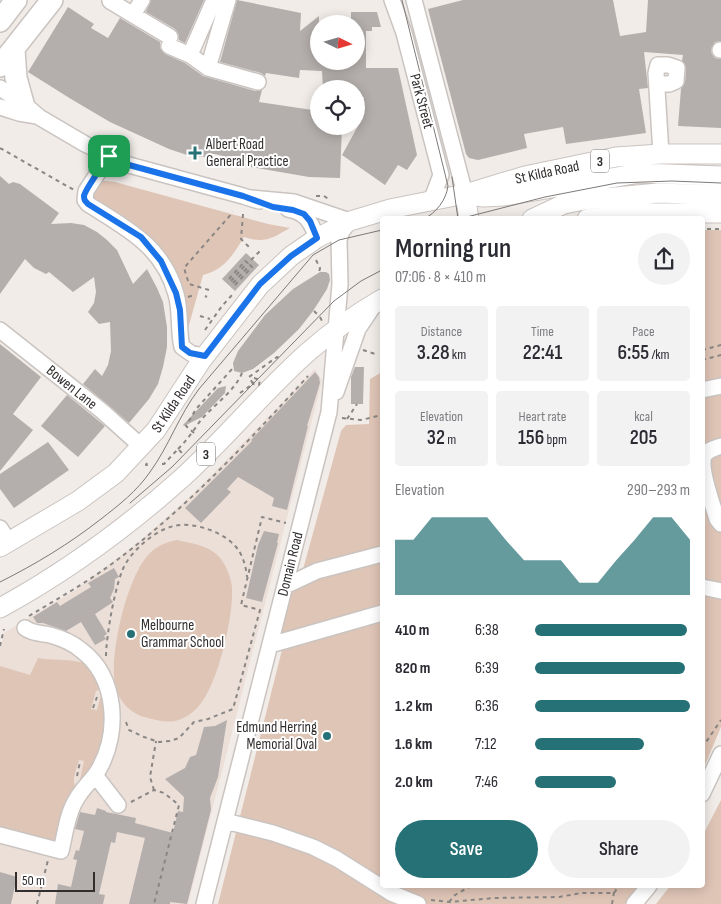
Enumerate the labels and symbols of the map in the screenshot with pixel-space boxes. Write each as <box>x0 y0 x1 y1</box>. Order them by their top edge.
north arrow <box>310 15 365 70</box>
street label: Park Street <box>405 72 438 131</box>
pin <box>88 135 130 177</box>
place label: Albert Road General Practice <box>205 135 288 171</box>
marker: Albert Road General Practice <box>188 146 202 160</box>
road number: 3 <box>591 150 609 172</box>
street label: St Kilda Road <box>513 156 581 189</box>
street label: Bowen Lane <box>42 361 101 414</box>
street label: St Kilda Road <box>147 372 200 437</box>
road number: 3 <box>197 442 215 466</box>
street label: Domain Road <box>273 530 308 598</box>
place label: Melbourne Grammar School <box>141 616 224 652</box>
marker: Melbourne Grammar School <box>125 628 137 640</box>
place label: Edmund Herring Memorial Oval <box>236 718 317 754</box>
marker: Edmund Herring Memorial Oval <box>321 730 333 742</box>
scale bar <box>15 869 95 892</box>

